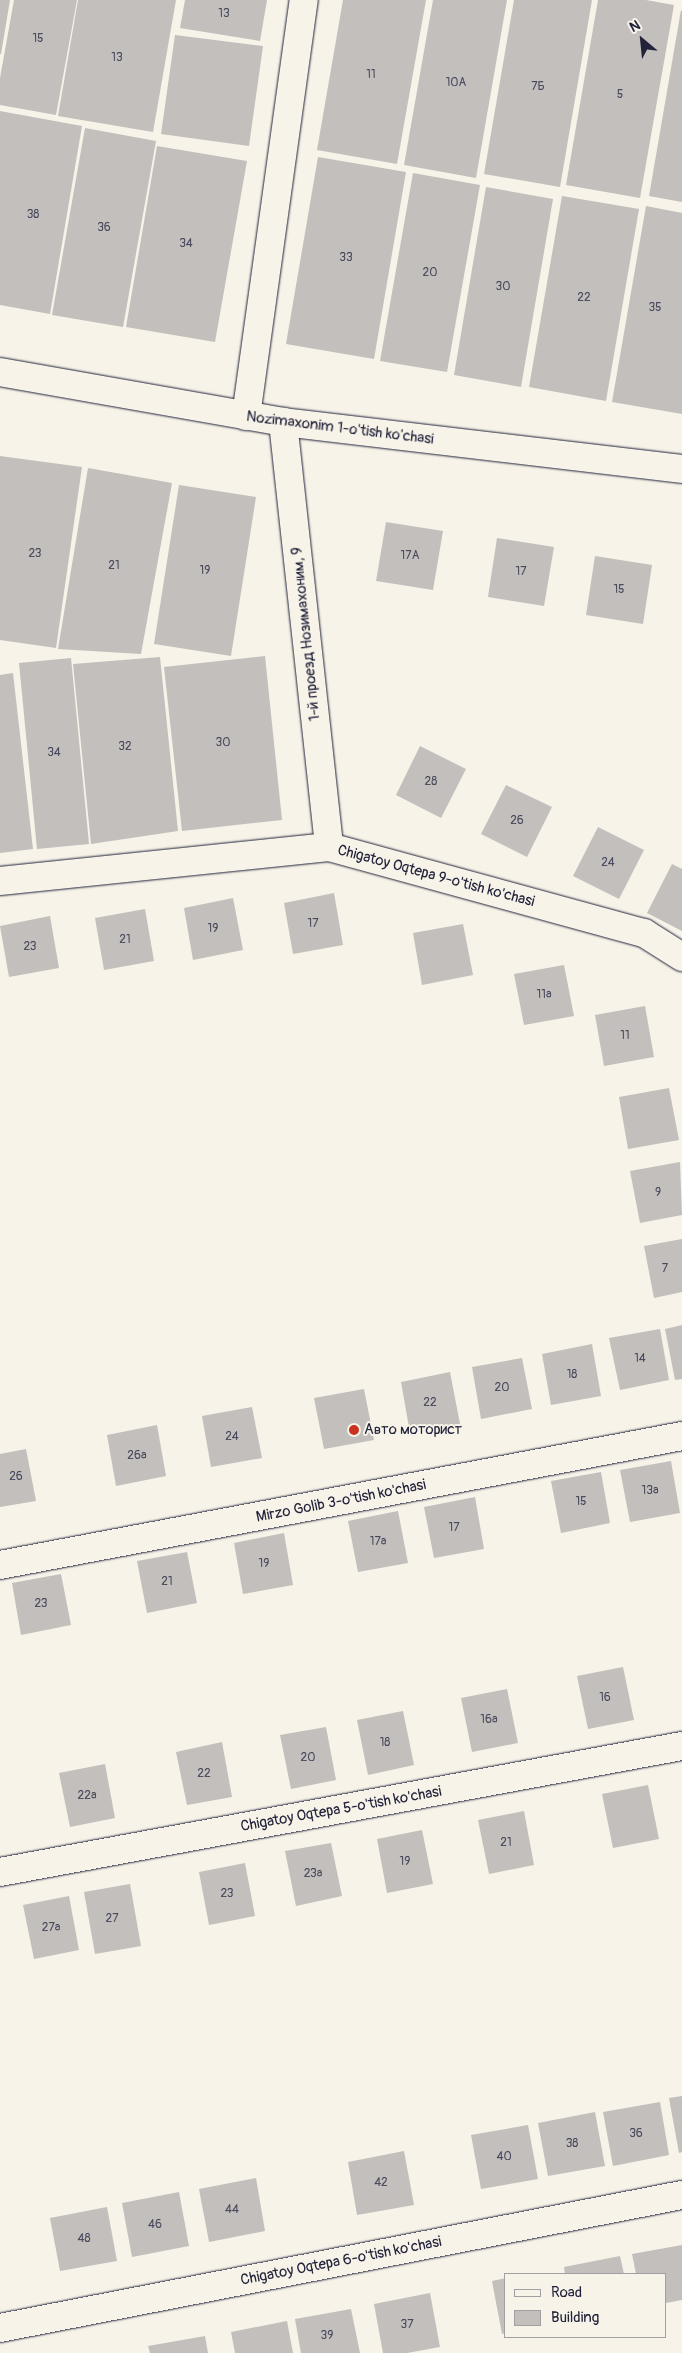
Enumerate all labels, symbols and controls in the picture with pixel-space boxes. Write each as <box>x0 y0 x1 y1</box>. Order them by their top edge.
house number: 13 <box>218 7 230 21</box>
north arrow <box>617 15 667 65</box>
text: N <box>627 17 643 36</box>
house number: 15 <box>32 32 44 46</box>
house number: 13 <box>111 51 123 65</box>
house number: 11 <box>366 68 376 82</box>
house number: 10A <box>446 76 466 90</box>
house number: 7Б <box>531 80 545 94</box>
house number: 5 <box>617 88 623 102</box>
house number: 38 <box>27 208 39 222</box>
house number: 36 <box>97 221 111 235</box>
house number: 34 <box>179 237 193 251</box>
house number: 33 <box>339 251 353 265</box>
house number: 20 <box>423 266 437 280</box>
house number: 30 <box>496 280 510 294</box>
house number: 22 <box>577 291 591 305</box>
house number: 35 <box>648 301 662 315</box>
street label: Nozimaxonim 1-o'tish ko'chasi <box>245 408 435 448</box>
street label: 1-й проезд Нозимахоним, 9 <box>288 546 324 722</box>
house number: 23 <box>28 547 42 561</box>
house number: 17A <box>401 549 419 563</box>
house number: 21 <box>108 559 120 573</box>
house number: 19 <box>200 564 210 578</box>
house number: 17 <box>515 565 527 579</box>
house number: 15 <box>613 583 625 597</box>
house number: 30 <box>216 736 230 750</box>
house number: 32 <box>118 740 132 754</box>
house number: 34 <box>47 746 61 760</box>
house number: 28 <box>425 775 437 789</box>
house number: 26 <box>510 814 524 828</box>
street label: Chigatoy Oqtepa 9-o'tish ko'chasi <box>335 841 537 911</box>
house number: 24 <box>601 856 615 870</box>
house number: 17 <box>307 917 319 931</box>
house number: 19 <box>208 922 218 936</box>
house number: 21 <box>119 933 131 947</box>
house number: 23 <box>23 940 37 954</box>
house number: 11a <box>537 988 551 1002</box>
house number: 11 <box>620 1029 630 1043</box>
house number: 9 <box>655 1186 661 1200</box>
house number: 7 <box>662 1262 668 1276</box>
house number: 14 <box>634 1352 646 1366</box>
house number: 18 <box>567 1368 577 1382</box>
house number: 20 <box>495 1381 509 1395</box>
house number: 22 <box>423 1396 437 1410</box>
place label: Авто моторист <box>364 1421 462 1439</box>
marker: Авто моторист <box>348 1424 360 1436</box>
house number: 24 <box>225 1430 239 1444</box>
house number: 26a <box>127 1449 147 1463</box>
house number: 26 <box>9 1470 23 1484</box>
street label: Mirzo Golib 3-o'tish ko'chasi <box>255 1476 427 1526</box>
house number: 13a <box>642 1484 658 1498</box>
house number: 15 <box>575 1495 587 1509</box>
house number: 17 <box>448 1521 460 1535</box>
house number: 17a <box>370 1535 386 1549</box>
house number: 19 <box>259 1557 269 1571</box>
house number: 21 <box>161 1575 173 1589</box>
house number: 23 <box>34 1597 48 1611</box>
house number: 16 <box>599 1691 611 1705</box>
house number: 16a <box>480 1713 498 1727</box>
house number: 18 <box>380 1736 390 1750</box>
house number: 20 <box>301 1751 315 1765</box>
house number: 22 <box>197 1767 211 1781</box>
street label: Chigatoy Oqtepa 5-o'tish ko'chasi <box>239 1782 443 1836</box>
house number: 22a <box>78 1789 96 1803</box>
house number: 21 <box>500 1836 512 1850</box>
house number: 19 <box>400 1855 410 1869</box>
house number: 23a <box>304 1867 322 1881</box>
house number: 23 <box>220 1887 234 1901</box>
house number: 27 <box>105 1912 119 1926</box>
house number: 27a <box>42 1921 60 1935</box>
house number: 36 <box>629 2127 643 2141</box>
house number: 38 <box>566 2137 578 2151</box>
house number: 40 <box>496 2150 512 2164</box>
house number: 42 <box>374 2176 388 2190</box>
house number: 44 <box>225 2203 239 2217</box>
house number: 46 <box>148 2218 162 2232</box>
house number: 48 <box>77 2232 91 2246</box>
street label: Chigatoy Oqtepa 6-o'tish ko'chasi <box>239 2233 443 2289</box>
legend <box>504 2273 667 2338</box>
text: Road <box>551 2283 582 2302</box>
text: Building <box>551 2308 599 2327</box>
house number: 37 <box>400 2318 414 2332</box>
house number: 39 <box>321 2329 333 2343</box>

